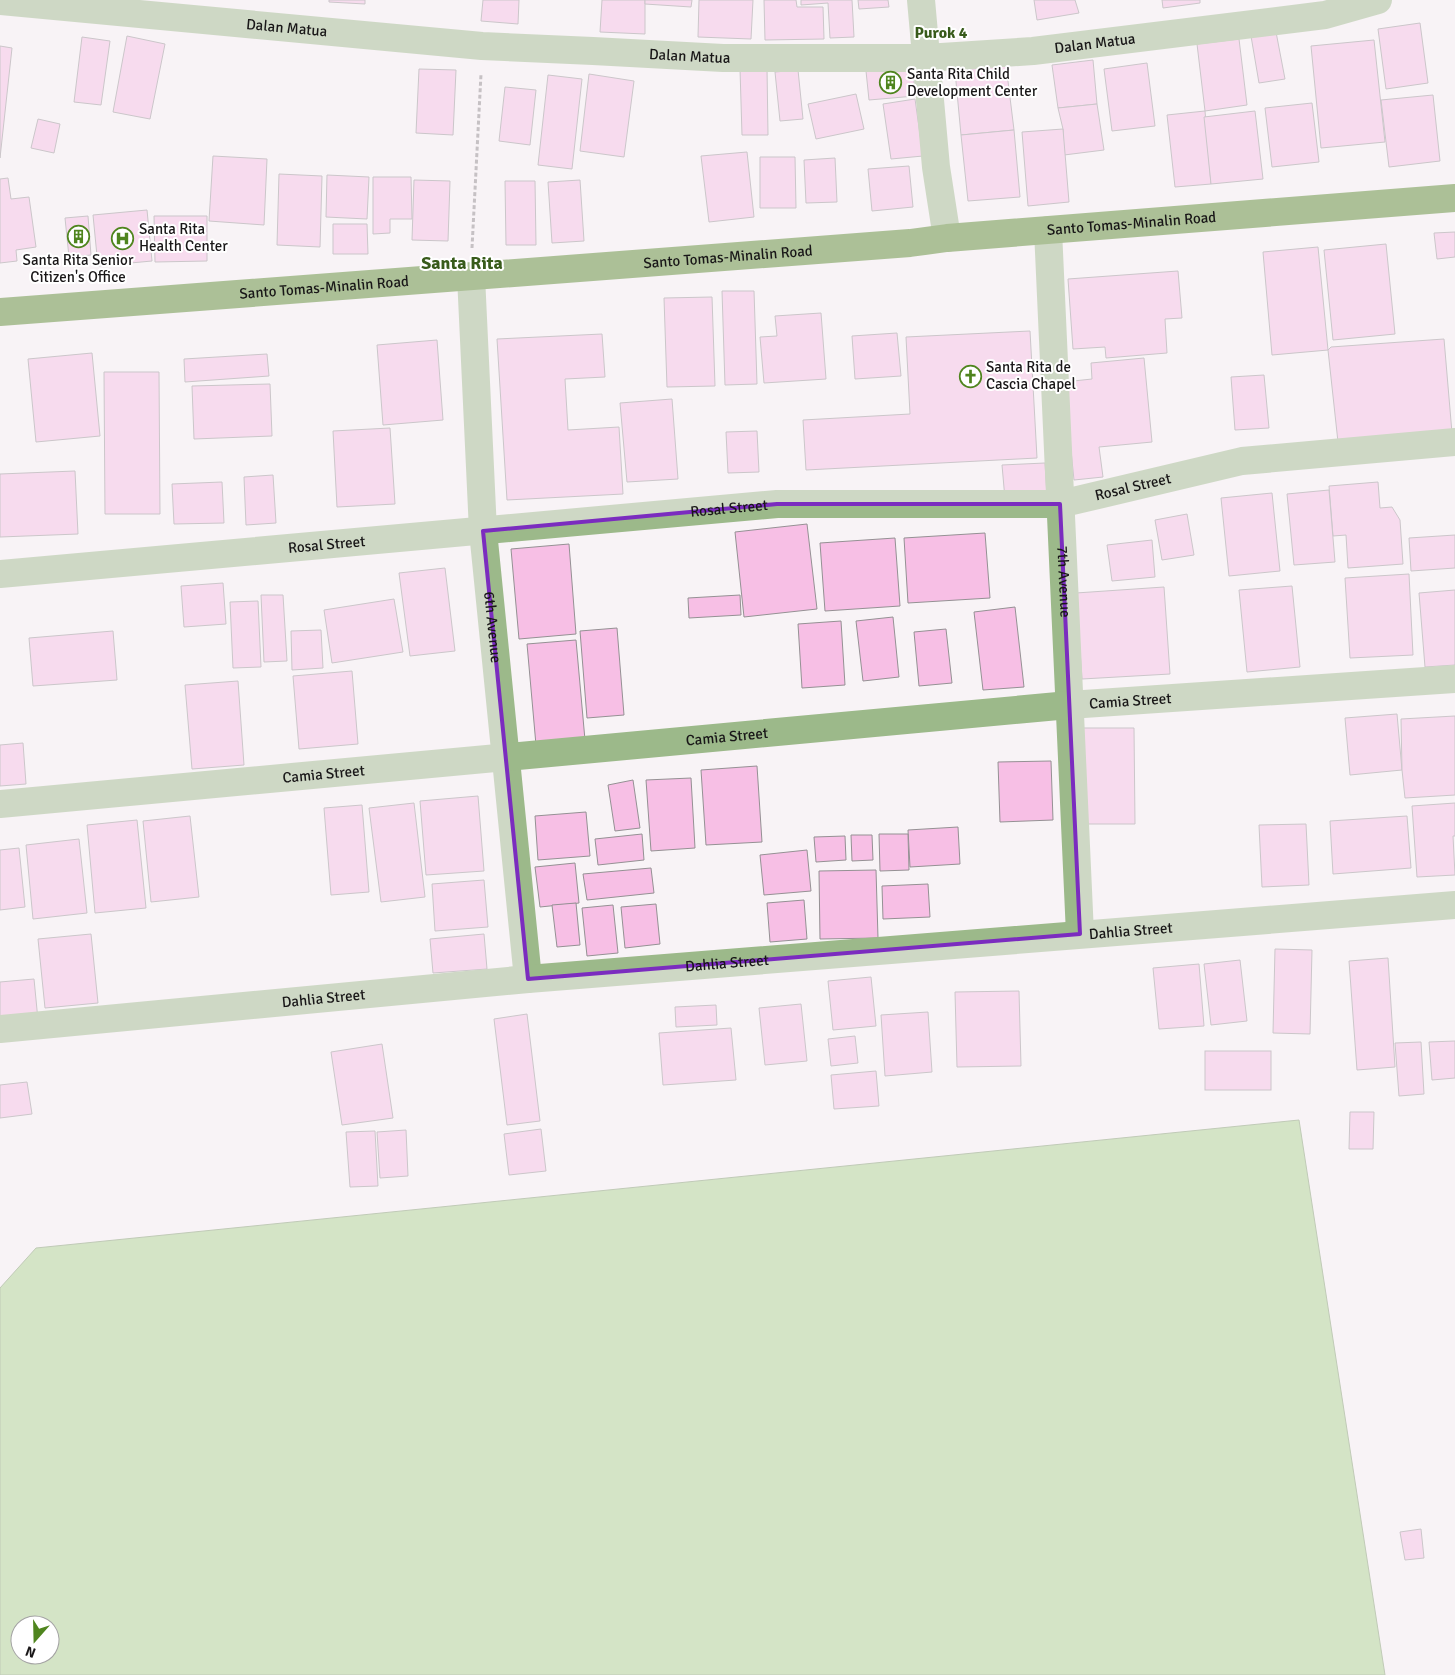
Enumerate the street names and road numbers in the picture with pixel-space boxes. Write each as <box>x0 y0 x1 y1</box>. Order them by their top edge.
street label: Dalan Matua <box>245 15 328 41</box>
street label: Dalan Matua <box>1053 29 1136 57</box>
street label: Dalan Matua <box>649 45 730 67</box>
street label: Santo Tomas-Minalin Road <box>1046 208 1217 239</box>
street label: Santo Tomas-Minalin Road <box>643 241 813 272</box>
street label: Santo Tomas-Minalin Road <box>239 272 409 303</box>
street label: Rosal Street <box>1093 469 1173 504</box>
street label: Rosal Street <box>690 496 769 521</box>
street label: Rosal Street <box>287 532 366 557</box>
street label: 7th Avenue <box>1053 545 1075 618</box>
street label: 6th Avenue <box>480 591 505 664</box>
street label: Camia Street <box>1088 689 1172 713</box>
street label: Camia Street <box>685 724 769 749</box>
street label: Camia Street <box>282 761 366 787</box>
street label: Dahlia Street <box>1088 919 1173 943</box>
street label: Dahlia Street <box>684 951 770 975</box>
street label: Dahlia Street <box>281 985 366 1011</box>

